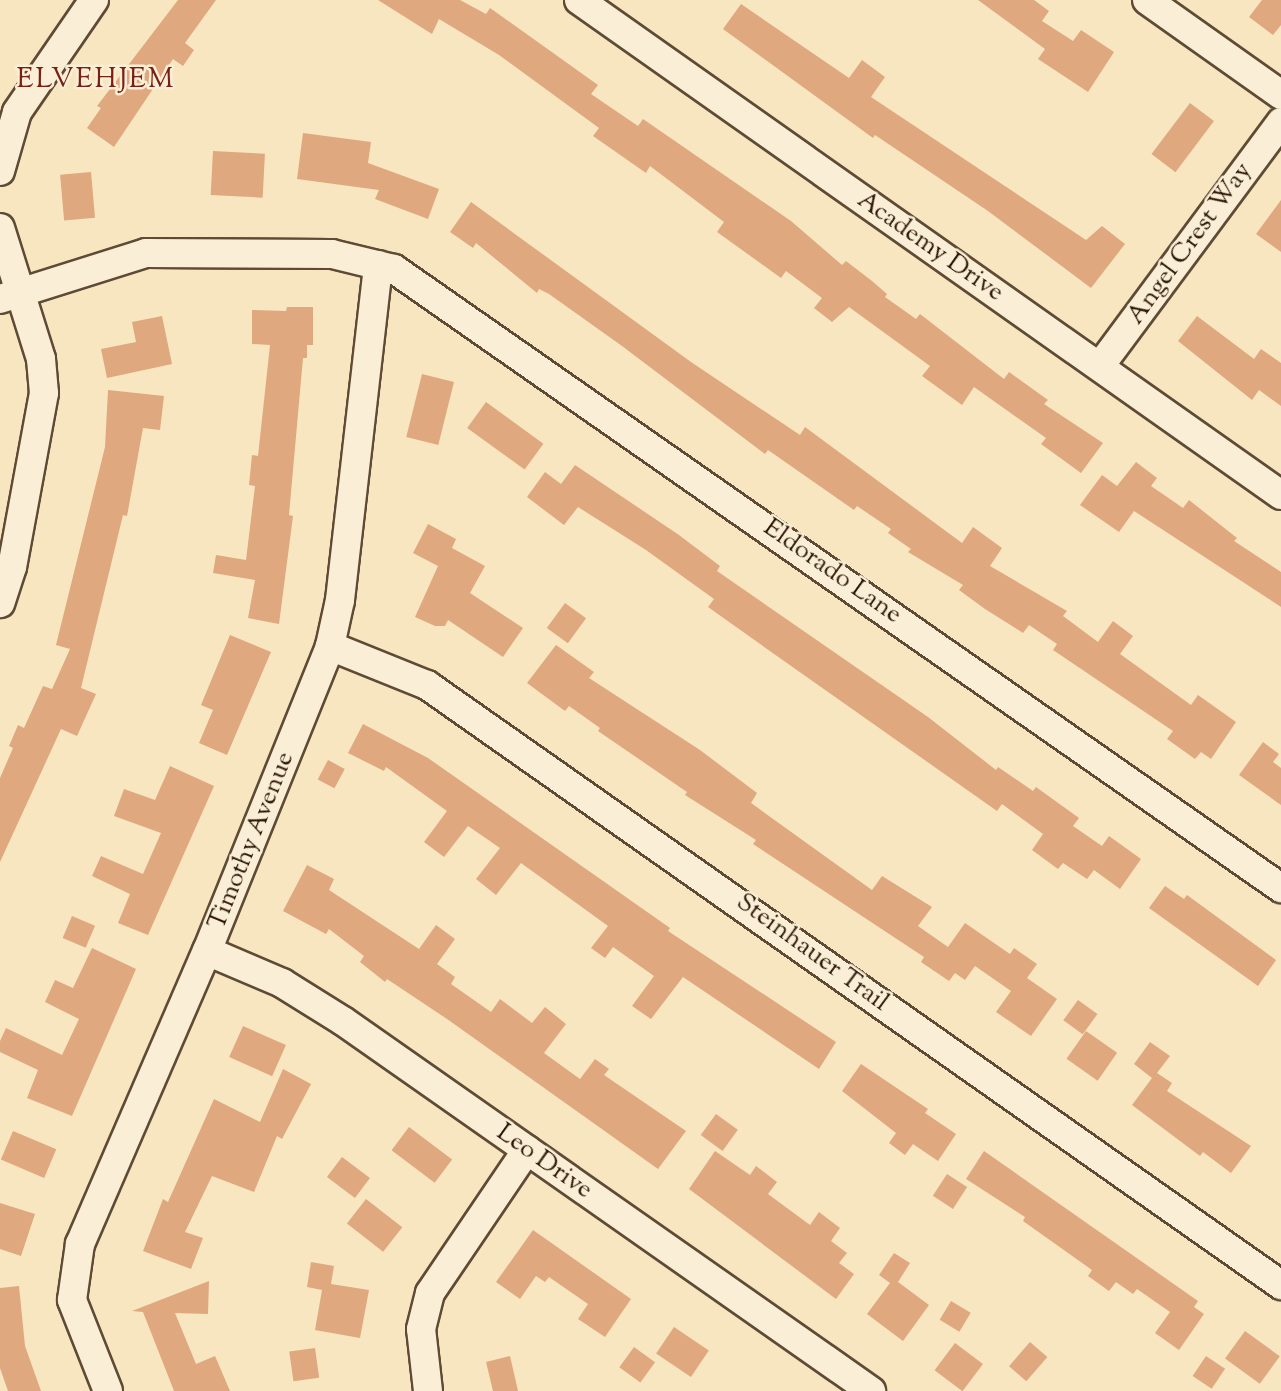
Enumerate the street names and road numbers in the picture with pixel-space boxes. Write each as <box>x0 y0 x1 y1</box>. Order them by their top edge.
street label: Angel Crest Way <box>1121 157 1259 331</box>
street label: Academy Drive <box>851 185 1009 309</box>
street label: Eldorado Lane <box>757 513 907 631</box>
street label: Timothy Avenue <box>202 748 302 934</box>
street label: Steinhauer Trail <box>730 887 894 1019</box>
street label: Leo Drive <box>490 1118 598 1206</box>

